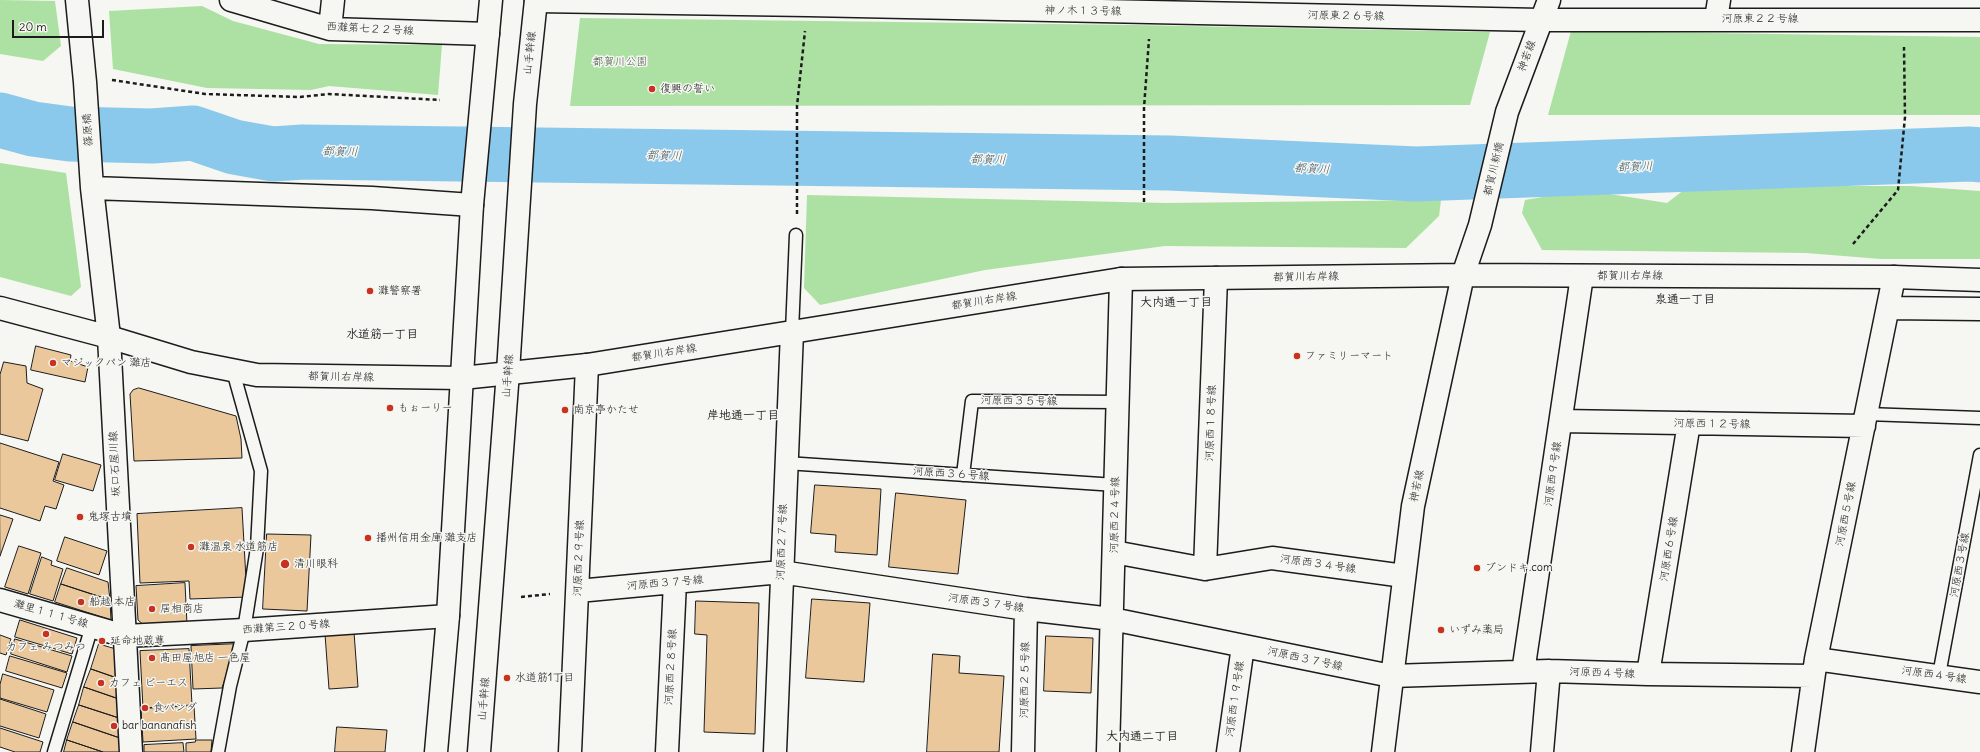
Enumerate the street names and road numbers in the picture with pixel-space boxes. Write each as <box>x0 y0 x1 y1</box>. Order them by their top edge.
street label: 神ノ木１３号線 <box>1044 4 1122 18</box>
street label: 河原東２６号線 <box>1307 9 1385 23</box>
street label: 河原東２２号線 <box>1722 12 1798 26</box>
street label: 西灘第七２２号線 <box>326 20 414 38</box>
street label: 山手幹線 <box>521 30 539 76</box>
street label: 神若線 <box>1515 38 1539 74</box>
street label: 篠原橋 <box>80 113 96 147</box>
street label: 都賀川新橋 <box>1481 141 1507 197</box>
street label: 都賀川右岸線 <box>1597 269 1663 283</box>
street label: 都賀川右岸線 <box>1273 270 1339 284</box>
street label: 都賀川右岸線 <box>950 289 1018 313</box>
street label: 都賀川右岸線 <box>630 341 698 365</box>
street label: 山手幹線 <box>500 354 516 398</box>
street label: 都賀川右岸線 <box>308 370 374 384</box>
street label: 河原西１８号線 <box>1203 384 1219 462</box>
street label: 河原西３５号線 <box>980 394 1058 408</box>
street label: 河原西１２号線 <box>1673 417 1751 431</box>
street label: 坂口石屋川線 <box>107 431 123 497</box>
street label: 河原西９号線 <box>1542 440 1564 508</box>
street label: 河原西３６号線 <box>912 465 990 483</box>
street label: 神若線 <box>1407 468 1427 504</box>
street label: 河原西２４号線 <box>1108 476 1122 554</box>
street label: 河原西５号線 <box>1833 480 1859 548</box>
street label: 河原西２７号線 <box>774 503 790 581</box>
street label: 河原西６号線 <box>1657 515 1681 583</box>
street label: 河原西２９号線 <box>571 519 587 597</box>
street label: 河原西３号線 <box>1948 531 1972 599</box>
street label: 河原西３４号線 <box>1279 552 1357 576</box>
street label: 河原西３７号線 <box>626 573 704 593</box>
street label: 河原西３７号線 <box>947 591 1025 615</box>
street label: 灘里１１１号線 <box>12 597 90 631</box>
street label: 西灘第三２０号線 <box>242 617 330 637</box>
street label: 河原西２８号線 <box>662 628 680 706</box>
street label: 河原西２５号線 <box>1018 641 1032 719</box>
street label: 河原西３７号線 <box>1266 645 1344 673</box>
street label: 河原西１９号線 <box>1223 660 1247 738</box>
street label: 河原西４号線 <box>1900 664 1968 686</box>
street label: 河原西４号線 <box>1569 665 1635 681</box>
street label: 山手幹線 <box>476 677 492 721</box>

